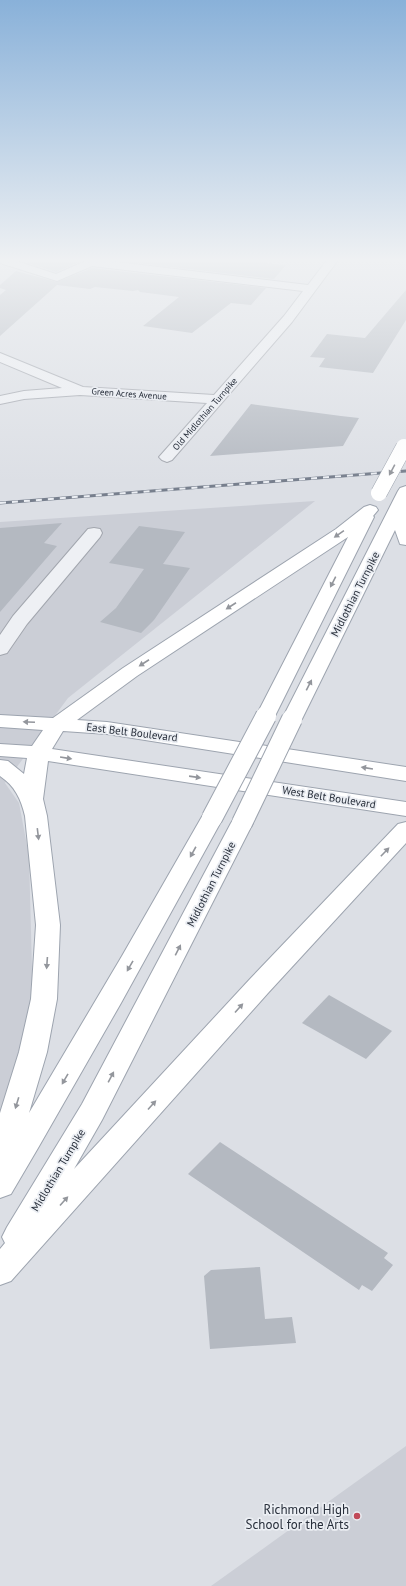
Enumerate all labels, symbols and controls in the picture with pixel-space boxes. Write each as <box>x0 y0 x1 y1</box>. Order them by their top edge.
street label: Old Midlothian Turnpike <box>170 375 239 452</box>
street label: Green Acres Avenue <box>91 385 167 402</box>
one-way arrow <box>388 464 395 476</box>
one-way arrow <box>334 530 345 538</box>
street label: Midlothian Turnpike <box>327 549 383 639</box>
one-way arrow <box>330 577 337 588</box>
one-way arrow <box>226 602 236 610</box>
one-way arrow <box>138 659 149 667</box>
one-way arrow <box>306 679 312 690</box>
one-way arrow <box>23 719 35 726</box>
street label: East Belt Boulevard <box>86 719 178 745</box>
one-way arrow <box>60 755 73 761</box>
one-way arrow <box>361 765 374 771</box>
one-way arrow <box>189 774 201 780</box>
street label: West Belt Boulevard <box>281 783 377 811</box>
one-way arrow <box>35 827 41 840</box>
street label: Midlothian Turnpike <box>183 839 239 929</box>
one-way arrow <box>190 847 197 858</box>
one-way arrow <box>380 847 390 857</box>
one-way arrow <box>174 944 181 955</box>
one-way arrow <box>43 957 50 969</box>
one-way arrow <box>126 960 133 972</box>
one-way arrow <box>234 1004 243 1013</box>
one-way arrow <box>107 1071 114 1083</box>
one-way arrow <box>62 1073 69 1085</box>
one-way arrow <box>14 1098 20 1110</box>
one-way arrow <box>147 1099 156 1110</box>
street label: Midlothian Turnpike <box>28 1126 88 1214</box>
one-way arrow <box>59 1196 68 1205</box>
place label: Richmond High School for the Arts <box>246 1501 349 1533</box>
marker: Richmond High School for the Arts <box>352 1511 362 1521</box>

